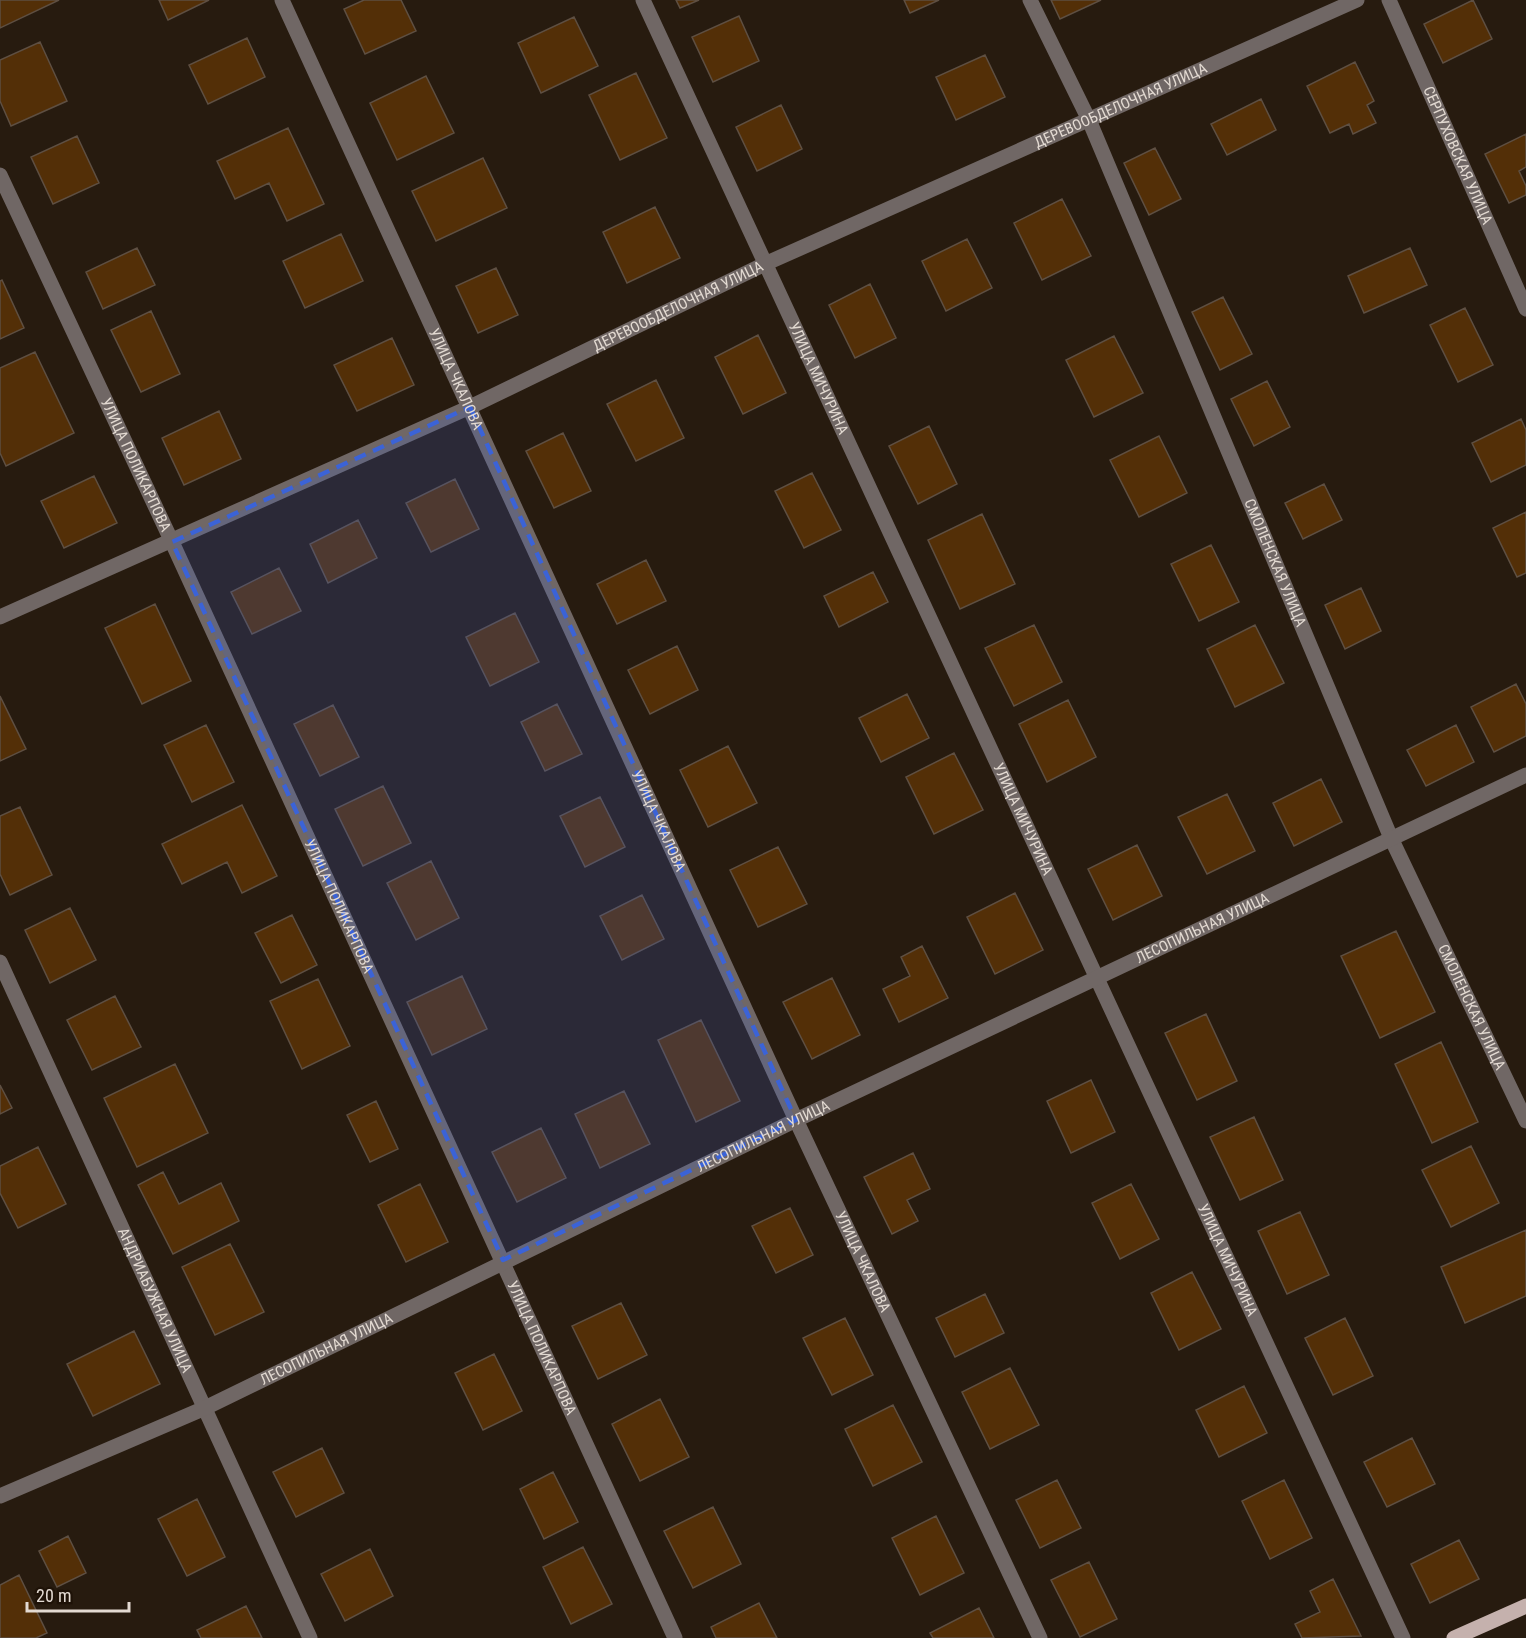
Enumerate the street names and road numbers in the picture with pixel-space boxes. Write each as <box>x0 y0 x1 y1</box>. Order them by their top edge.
street label: ДЕРЕВООБДЕЛОЧНАЯ УЛИЦА <box>1031 59 1210 152</box>
street label: СЕРПУХОВСКАЯ УЛИЦА <box>1419 83 1497 228</box>
street label: ДЕРЕВООБДЕЛОЧНАЯ УЛИЦА <box>590 257 766 355</box>
street label: УЛИЦА МИЧУРИНА <box>785 319 852 438</box>
street label: УЛИЦА ЧКАЛОВА <box>425 325 487 433</box>
street label: УЛИЦА ПОЛИКАРПОВА <box>97 395 175 535</box>
street label: СМОЛЕНСКАЯ УЛИЦА <box>1240 496 1310 630</box>
street label: УЛИЦА МИЧУРИНА <box>989 760 1057 878</box>
street label: УЛИЦА ЧКАЛОВА <box>628 767 690 875</box>
street label: УЛИЦА ПОЛИКАРПОВА <box>301 836 378 976</box>
street label: ЛЕСОПИЛЬНАЯ УЛИЦА <box>1133 889 1272 967</box>
street label: СМОЛЕНСКАЯ УЛИЦА <box>1434 941 1509 1073</box>
street label: ЛЕСОПИЛЬНАЯ УЛИЦА <box>694 1096 833 1176</box>
street label: УЛИЦА МИЧУРИНА <box>1194 1201 1262 1319</box>
street label: УЛИЦА ЧКАЛОВА <box>831 1208 894 1315</box>
street label: АНДРИАБУЖНАЯ УЛИЦА <box>114 1225 196 1376</box>
street label: УЛИЦА ПОЛИКАРПОВА <box>503 1278 581 1418</box>
street label: ЛЕСОПИЛЬНАЯ УЛИЦА <box>257 1309 396 1389</box>

